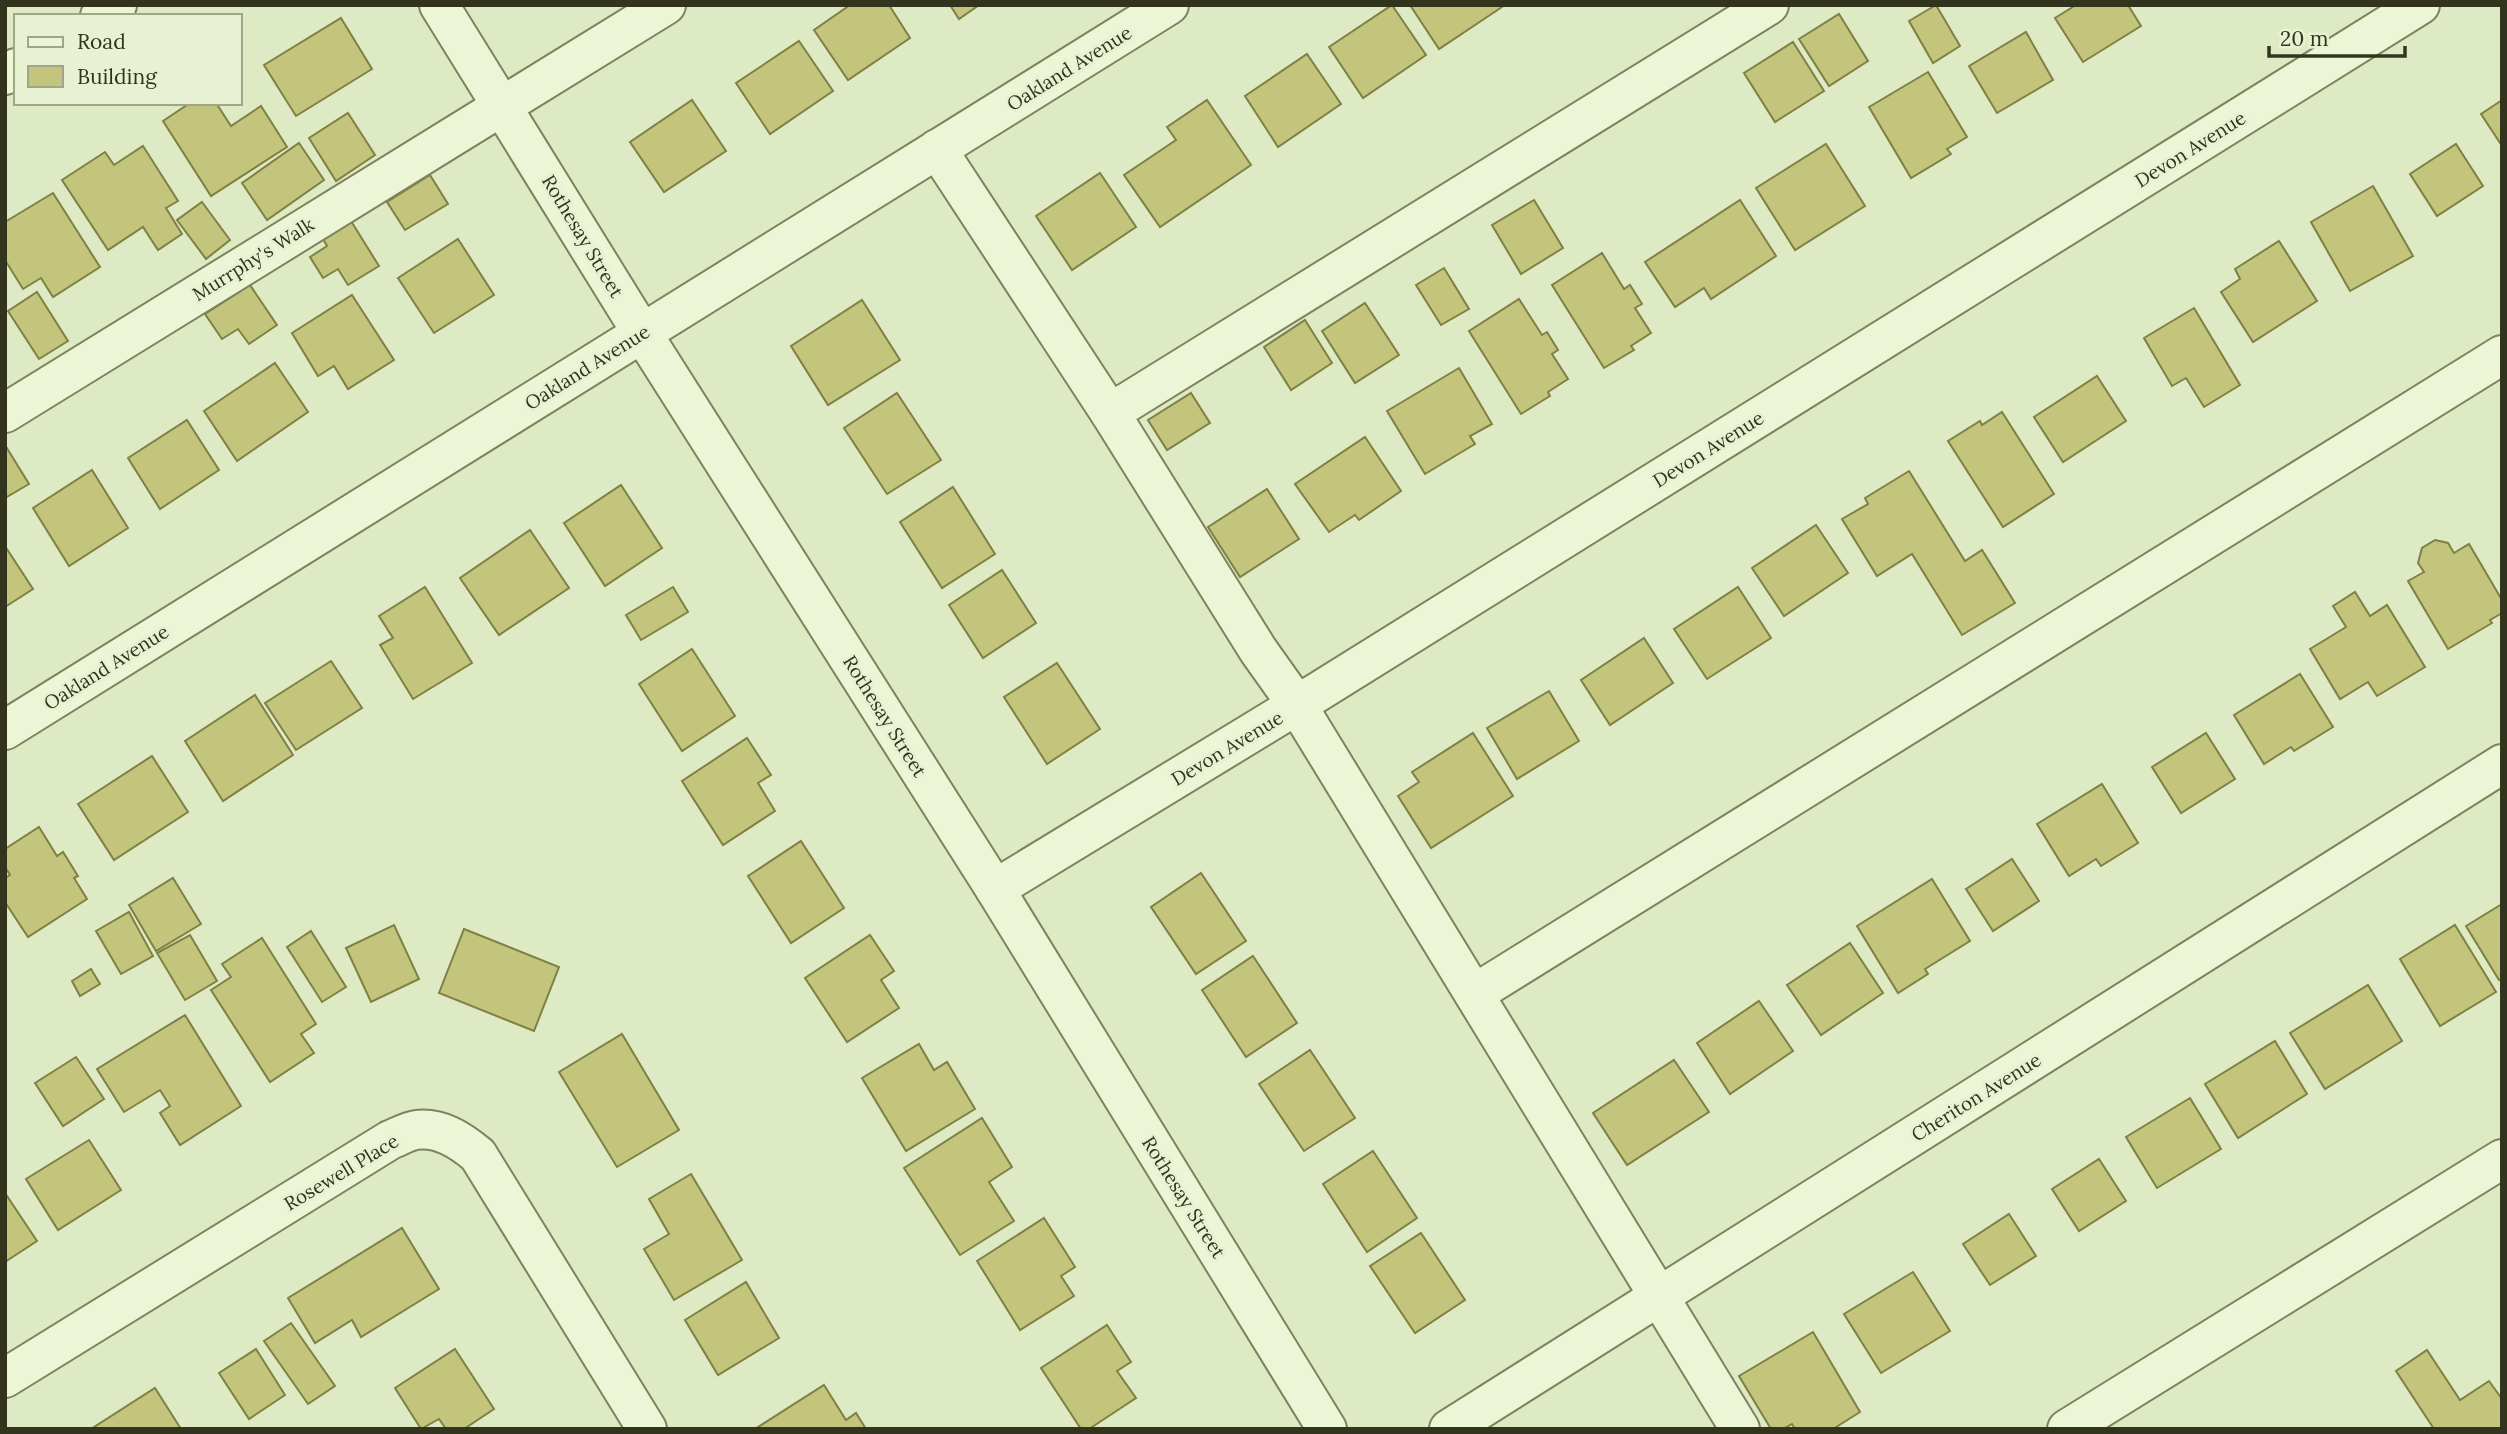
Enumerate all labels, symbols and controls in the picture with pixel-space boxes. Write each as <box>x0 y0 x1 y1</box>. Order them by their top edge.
legend <box>14 14 242 105</box>
scale bar <box>2269 14 2406 58</box>
street label: Oakland Avenue <box>1002 20 1136 116</box>
text: 20 m <box>2280 25 2329 52</box>
text: Road <box>77 28 126 55</box>
text: Building <box>77 63 157 90</box>
street label: Devon Avenue <box>2130 105 2250 193</box>
street label: Rothesay Street <box>537 170 629 302</box>
street label: Murrphy's Walk <box>188 212 319 306</box>
street label: Oakland Avenue <box>520 319 654 415</box>
street label: Devon Avenue <box>1648 405 1768 493</box>
street label: Oakland Avenue <box>39 619 173 715</box>
street label: Rothesay Street <box>838 651 932 782</box>
street label: Devon Avenue <box>1167 705 1287 791</box>
street label: Cheriton Avenue <box>1907 1048 2045 1146</box>
street label: Rosewell Place <box>279 1128 403 1216</box>
street label: Rothesay Street <box>1137 1132 1231 1263</box>

